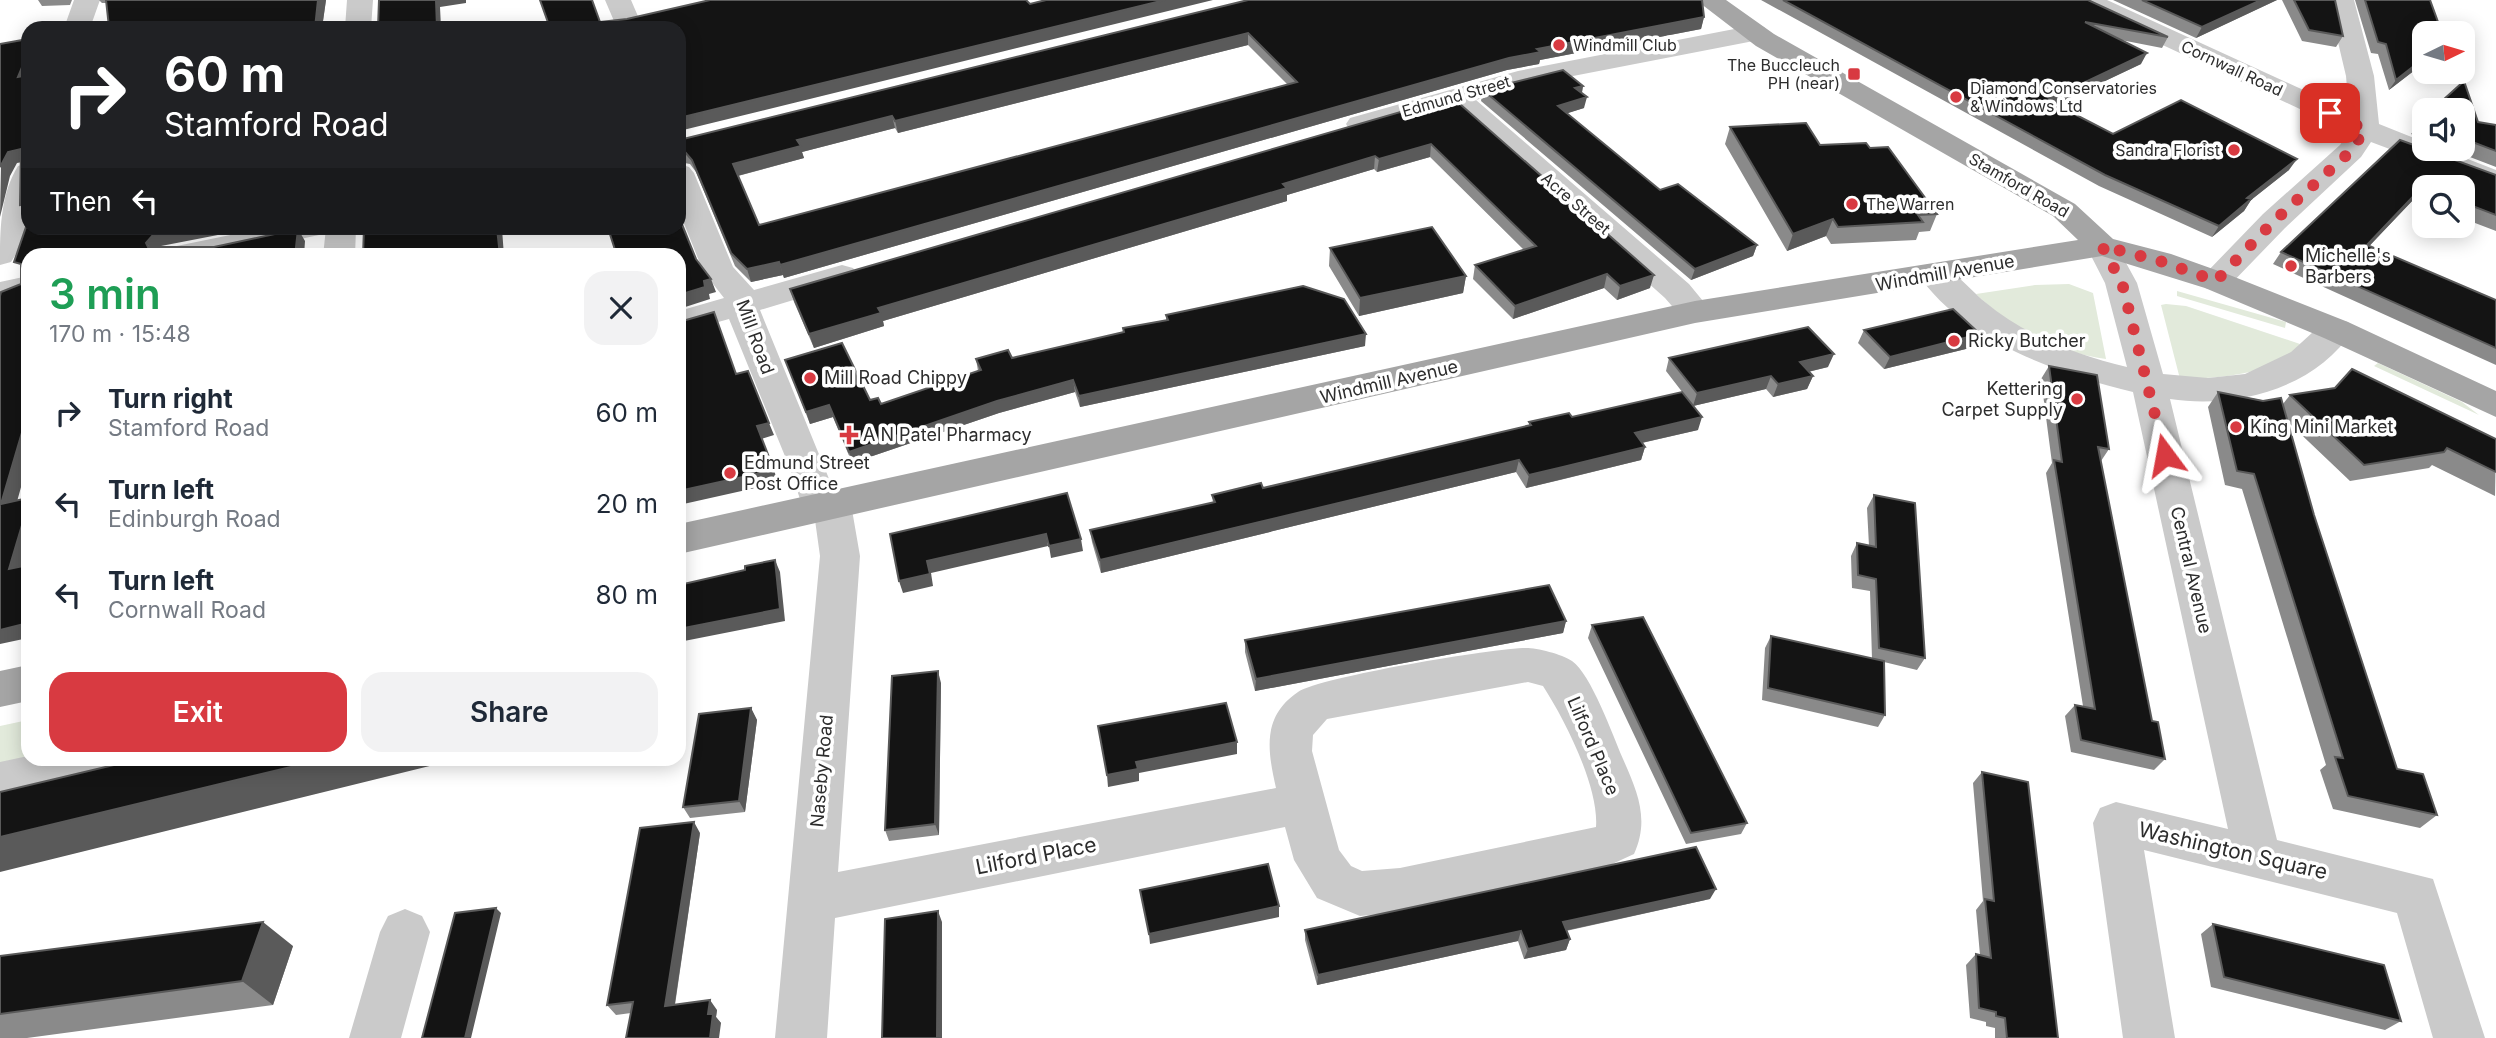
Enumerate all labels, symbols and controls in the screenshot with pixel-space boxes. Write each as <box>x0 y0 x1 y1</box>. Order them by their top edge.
north arrow <box>2412 21 2474 84</box>
map controls <box>2412 21 2475 238</box>
place label: Windmill Club <box>1573 35 1677 55</box>
street label: Cornwall Road <box>2178 36 2286 100</box>
marker: Windmill Club <box>1551 37 1567 53</box>
text: 60 m <box>164 45 285 104</box>
icon: right <box>49 49 140 140</box>
place label: The Buccleuch PH (near) <box>1727 55 1840 93</box>
marker: The Buccleuch PH (near) <box>1846 66 1862 82</box>
street label: Edmund Street <box>1400 71 1512 121</box>
place label: Diamond Conservatories & Windows Ltd <box>1970 78 2157 116</box>
pin <box>2300 83 2360 143</box>
marker: Diamond Conservatories & Windows Ltd <box>1948 89 1964 105</box>
icon: arrive <box>2311 94 2349 132</box>
button: sound <box>2412 98 2475 161</box>
text: Stamford Road <box>164 105 389 144</box>
place label: Sandra Florist <box>2115 140 2220 160</box>
marker: Sandra Florist <box>2226 142 2242 158</box>
street label: Stamford Road <box>1965 148 2073 222</box>
street label: Acre Street <box>1537 168 1615 238</box>
button: search <box>2412 175 2475 238</box>
icon: left <box>126 182 164 220</box>
text: Then <box>49 186 112 217</box>
place label: The Warren <box>1866 194 1954 214</box>
marker: The Warren <box>1844 196 1860 212</box>
place label: Michelle's Barbers <box>2305 245 2391 287</box>
street label: Windmill Avenue <box>1874 250 2016 295</box>
marker: Michelle's Barbers <box>2283 258 2299 274</box>
text: 3 min <box>49 268 161 319</box>
button: close <box>584 271 658 345</box>
street label: Mill Road <box>732 297 779 377</box>
text: 170 m · 15:48 <box>49 320 191 348</box>
place label: Ricky Butcher <box>1968 330 2086 351</box>
marker: Ricky Butcher <box>1946 333 1962 349</box>
street label: Windmill Avenue <box>1318 355 1460 408</box>
place label: Mill Road Chippy <box>824 367 967 388</box>
marker: Mill Road Chippy <box>802 370 818 386</box>
place label: Kettering Carpet Supply <box>1941 378 2063 420</box>
text: Turn right <box>108 383 233 414</box>
marker: Kettering Carpet Supply <box>2069 391 2085 407</box>
icon: right <box>49 394 87 432</box>
text: 60 m <box>595 397 658 428</box>
text: Stamford Road <box>108 414 269 442</box>
place label: King Mini Market <box>2250 416 2394 437</box>
position arrow <box>2128 418 2202 492</box>
marker: King Mini Market <box>2228 419 2244 435</box>
place label: A N Patel Pharmacy <box>863 424 1032 445</box>
marker: A N Patel Pharmacy <box>841 427 857 443</box>
place label: Edmund Street Post Office <box>744 452 870 494</box>
marker: Edmund Street Post Office <box>722 465 738 481</box>
text: Turn left <box>108 474 214 505</box>
icon: left <box>49 485 87 523</box>
text: 20 m <box>596 488 658 519</box>
street label: Central Avenue <box>2167 504 2216 635</box>
text: Edinburgh Road <box>108 505 281 533</box>
text: Turn left <box>108 565 214 596</box>
icon: left <box>49 576 87 614</box>
text: 80 m <box>595 579 658 610</box>
text: Cornwall Road <box>108 596 266 624</box>
button: Exit <box>49 672 347 752</box>
button: Share <box>361 672 658 752</box>
street label: Lilford Place <box>1563 693 1624 798</box>
street label: Naseby Road <box>806 714 837 828</box>
street label: Washington Square <box>2136 817 2330 884</box>
street label: Lilford Place <box>973 832 1098 879</box>

